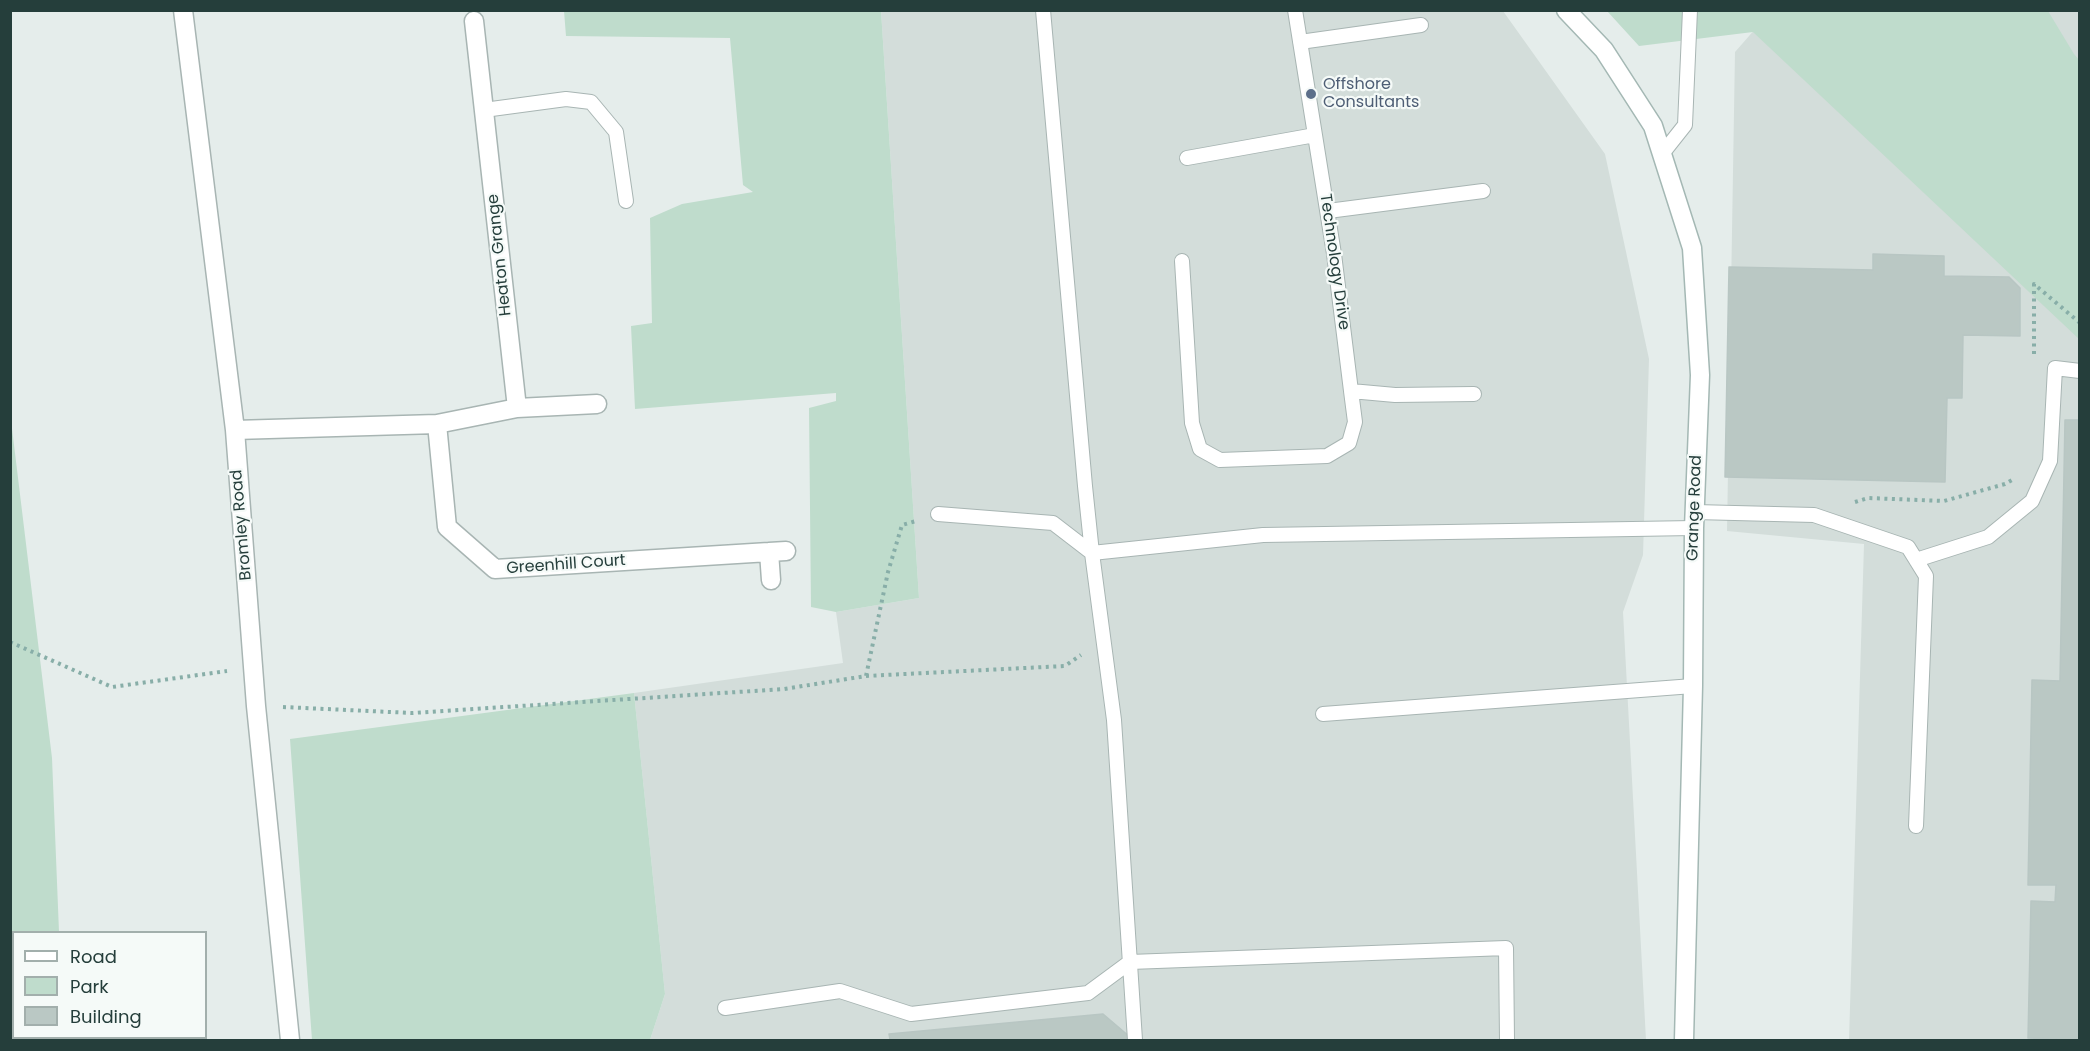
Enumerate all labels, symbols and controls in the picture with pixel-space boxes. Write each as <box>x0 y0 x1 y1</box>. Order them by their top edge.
place label: Offshore Consultants <box>1323 75 1419 113</box>
marker: Offshore Consultants <box>1304 87 1318 101</box>
street label: Heaton Grange <box>484 193 516 317</box>
street label: Technology Drive <box>1315 193 1353 331</box>
street label: Grange Road <box>1684 455 1706 561</box>
street label: Bromley Road <box>228 469 256 581</box>
street label: Greenhill Court <box>506 551 626 579</box>
legend <box>12 931 207 1039</box>
text: Road <box>70 944 117 969</box>
text: Park <box>70 974 109 999</box>
text: Building <box>70 1004 142 1029</box>

